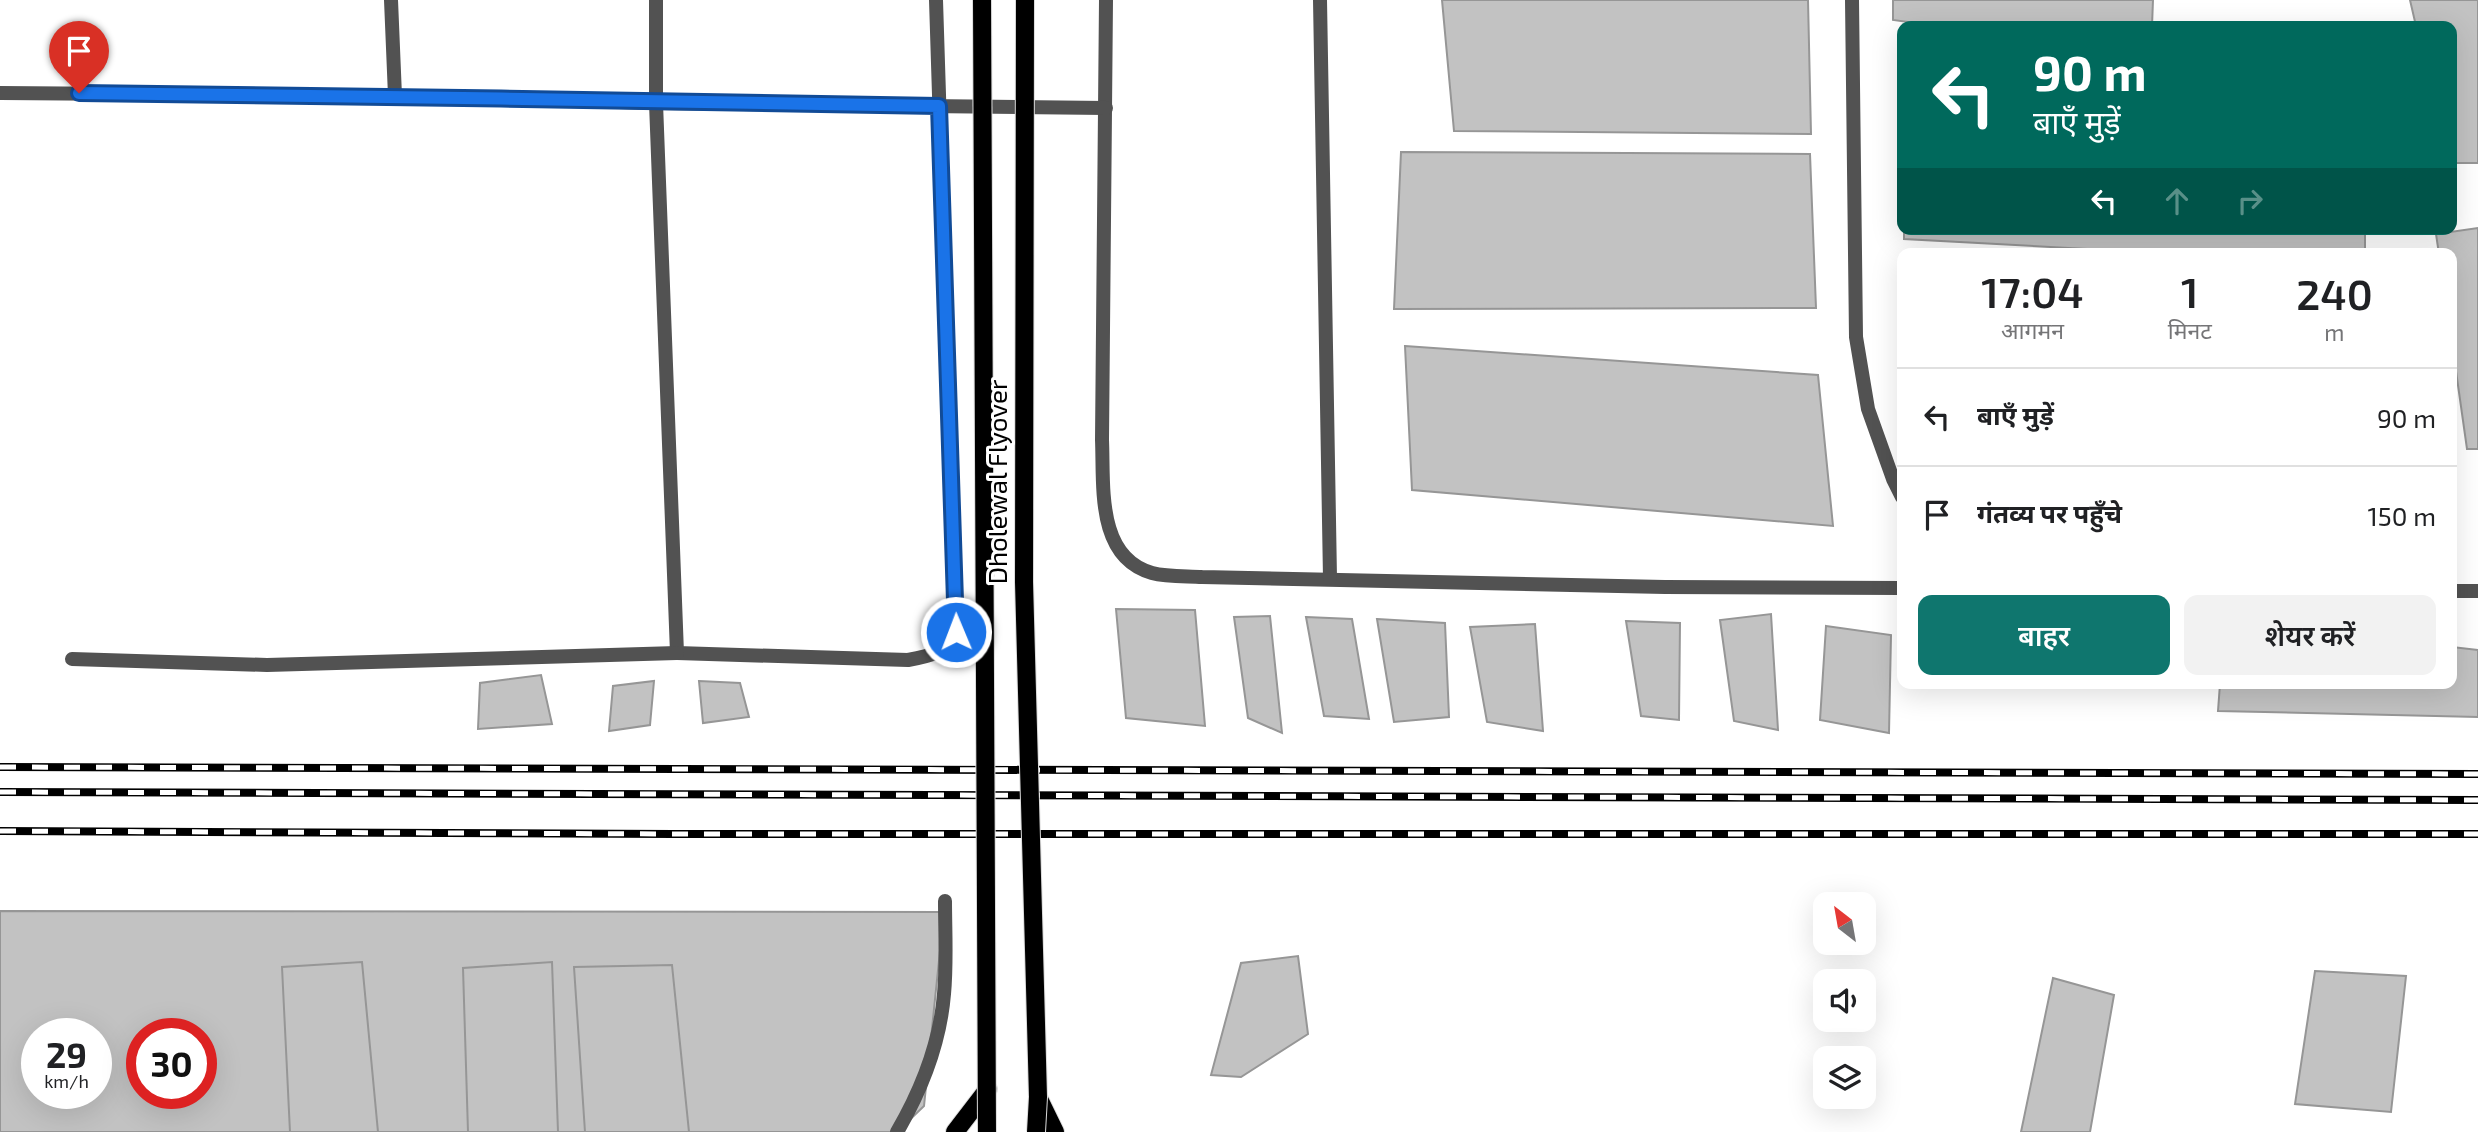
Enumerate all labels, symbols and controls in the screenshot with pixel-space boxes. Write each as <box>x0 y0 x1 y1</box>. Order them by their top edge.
pin <box>49 21 109 93</box>
icon: arrive <box>60 32 98 70</box>
text: 90 m <box>2033 42 2147 101</box>
icon: left <box>1918 49 2009 140</box>
text: बाएँ मुड़ें <box>2033 102 2121 140</box>
icon: left <box>2085 182 2123 220</box>
icon: ahead <box>2158 182 2196 220</box>
icon: right <box>2231 182 2269 220</box>
text: 17:04 <box>1981 266 2084 316</box>
text: 1 <box>2181 266 2199 316</box>
text: 240 <box>2296 268 2373 318</box>
text: आगमन <box>2001 316 2064 344</box>
text: मिनट <box>2168 316 2212 344</box>
text: m <box>2324 318 2345 346</box>
street label: Dholewal Flyover <box>981 380 1012 584</box>
icon: left <box>1918 398 1956 436</box>
text: बाएँ मुड़ें <box>1977 399 2054 430</box>
text: 90 m <box>2377 402 2436 433</box>
icon: arrive <box>1918 496 1956 534</box>
text: गंतव्य पर पहुँचे <box>1977 497 2122 528</box>
text: 150 m <box>2367 500 2436 531</box>
position arrow <box>919 595 993 669</box>
button: बाहर <box>1918 595 2170 675</box>
button: शेयर करें <box>2184 595 2436 675</box>
north arrow <box>1813 892 1876 956</box>
map controls <box>1813 892 1876 1109</box>
button: sound <box>1813 969 1876 1032</box>
speed limit sign: 30 <box>126 1018 217 1109</box>
text: 29 <box>46 1033 87 1075</box>
button: layers <box>1813 1046 1876 1109</box>
text: km/h <box>44 1070 89 1092</box>

